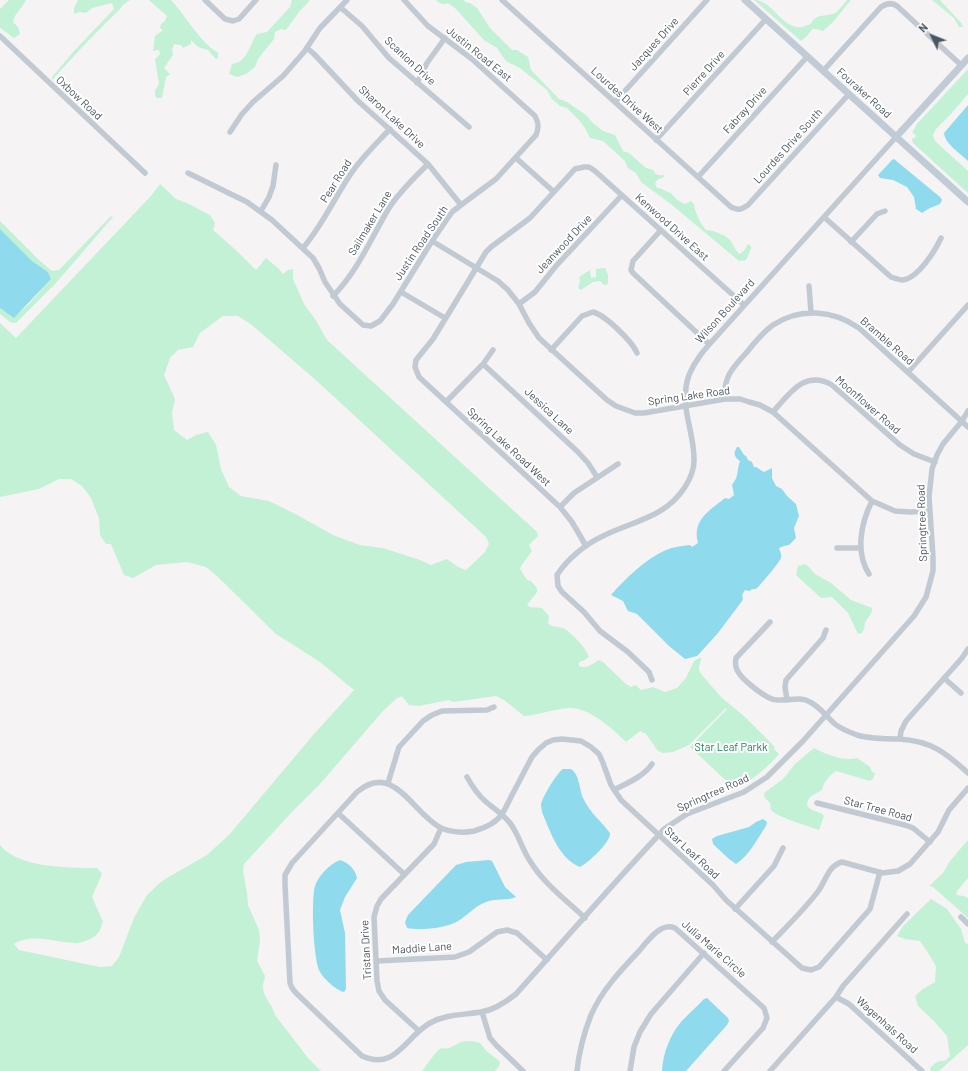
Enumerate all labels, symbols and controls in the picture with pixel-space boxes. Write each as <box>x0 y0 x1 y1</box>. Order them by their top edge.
street label: Jacques Drive <box>627 15 681 73</box>
north arrow <box>912 16 952 56</box>
text: N <box>916 20 930 35</box>
street label: Justin Road East <box>444 24 514 84</box>
street label: Scanlon Drive <box>382 34 438 88</box>
street label: Pierre Drive <box>680 48 728 98</box>
street label: Lourdes Drive West <box>588 64 666 136</box>
street label: Fouraker Road <box>834 65 894 121</box>
street label: Oxbow Road <box>53 73 105 123</box>
street label: Sharon Lake Drive <box>356 83 428 151</box>
street label: Fabray Drive <box>720 84 770 136</box>
street label: Lourdes Drive South <box>751 106 825 186</box>
street label: Pear Road <box>318 157 354 205</box>
street label: Sailmaker Lane <box>346 188 394 258</box>
street label: Kenwood Drive East <box>632 190 712 264</box>
street label: Justin Road South <box>391 203 451 283</box>
street label: Jeanwood Drive <box>533 212 595 276</box>
street label: Wilson Boulevard <box>693 276 757 346</box>
street label: Bramble Road <box>858 314 916 368</box>
street label: Moonflower Road <box>833 373 903 437</box>
street label: Spring Lake Road <box>647 384 731 408</box>
street label: Jessica Lane <box>522 385 576 437</box>
street label: Spring Lake Road West <box>465 405 553 489</box>
street label: Springtree Road <box>914 484 930 562</box>
park label: Star Leaf Parkk <box>694 740 768 754</box>
street label: Springtree Road <box>675 771 751 815</box>
street label: Star Tree Road <box>842 794 914 824</box>
street label: Star Leaf Road <box>662 824 722 882</box>
street label: Julia Marie Circle <box>679 917 749 981</box>
street label: Tristan Drive <box>358 920 374 980</box>
street label: Maddie Lane <box>392 939 452 957</box>
street label: Wagenhals Road <box>853 994 921 1056</box>

